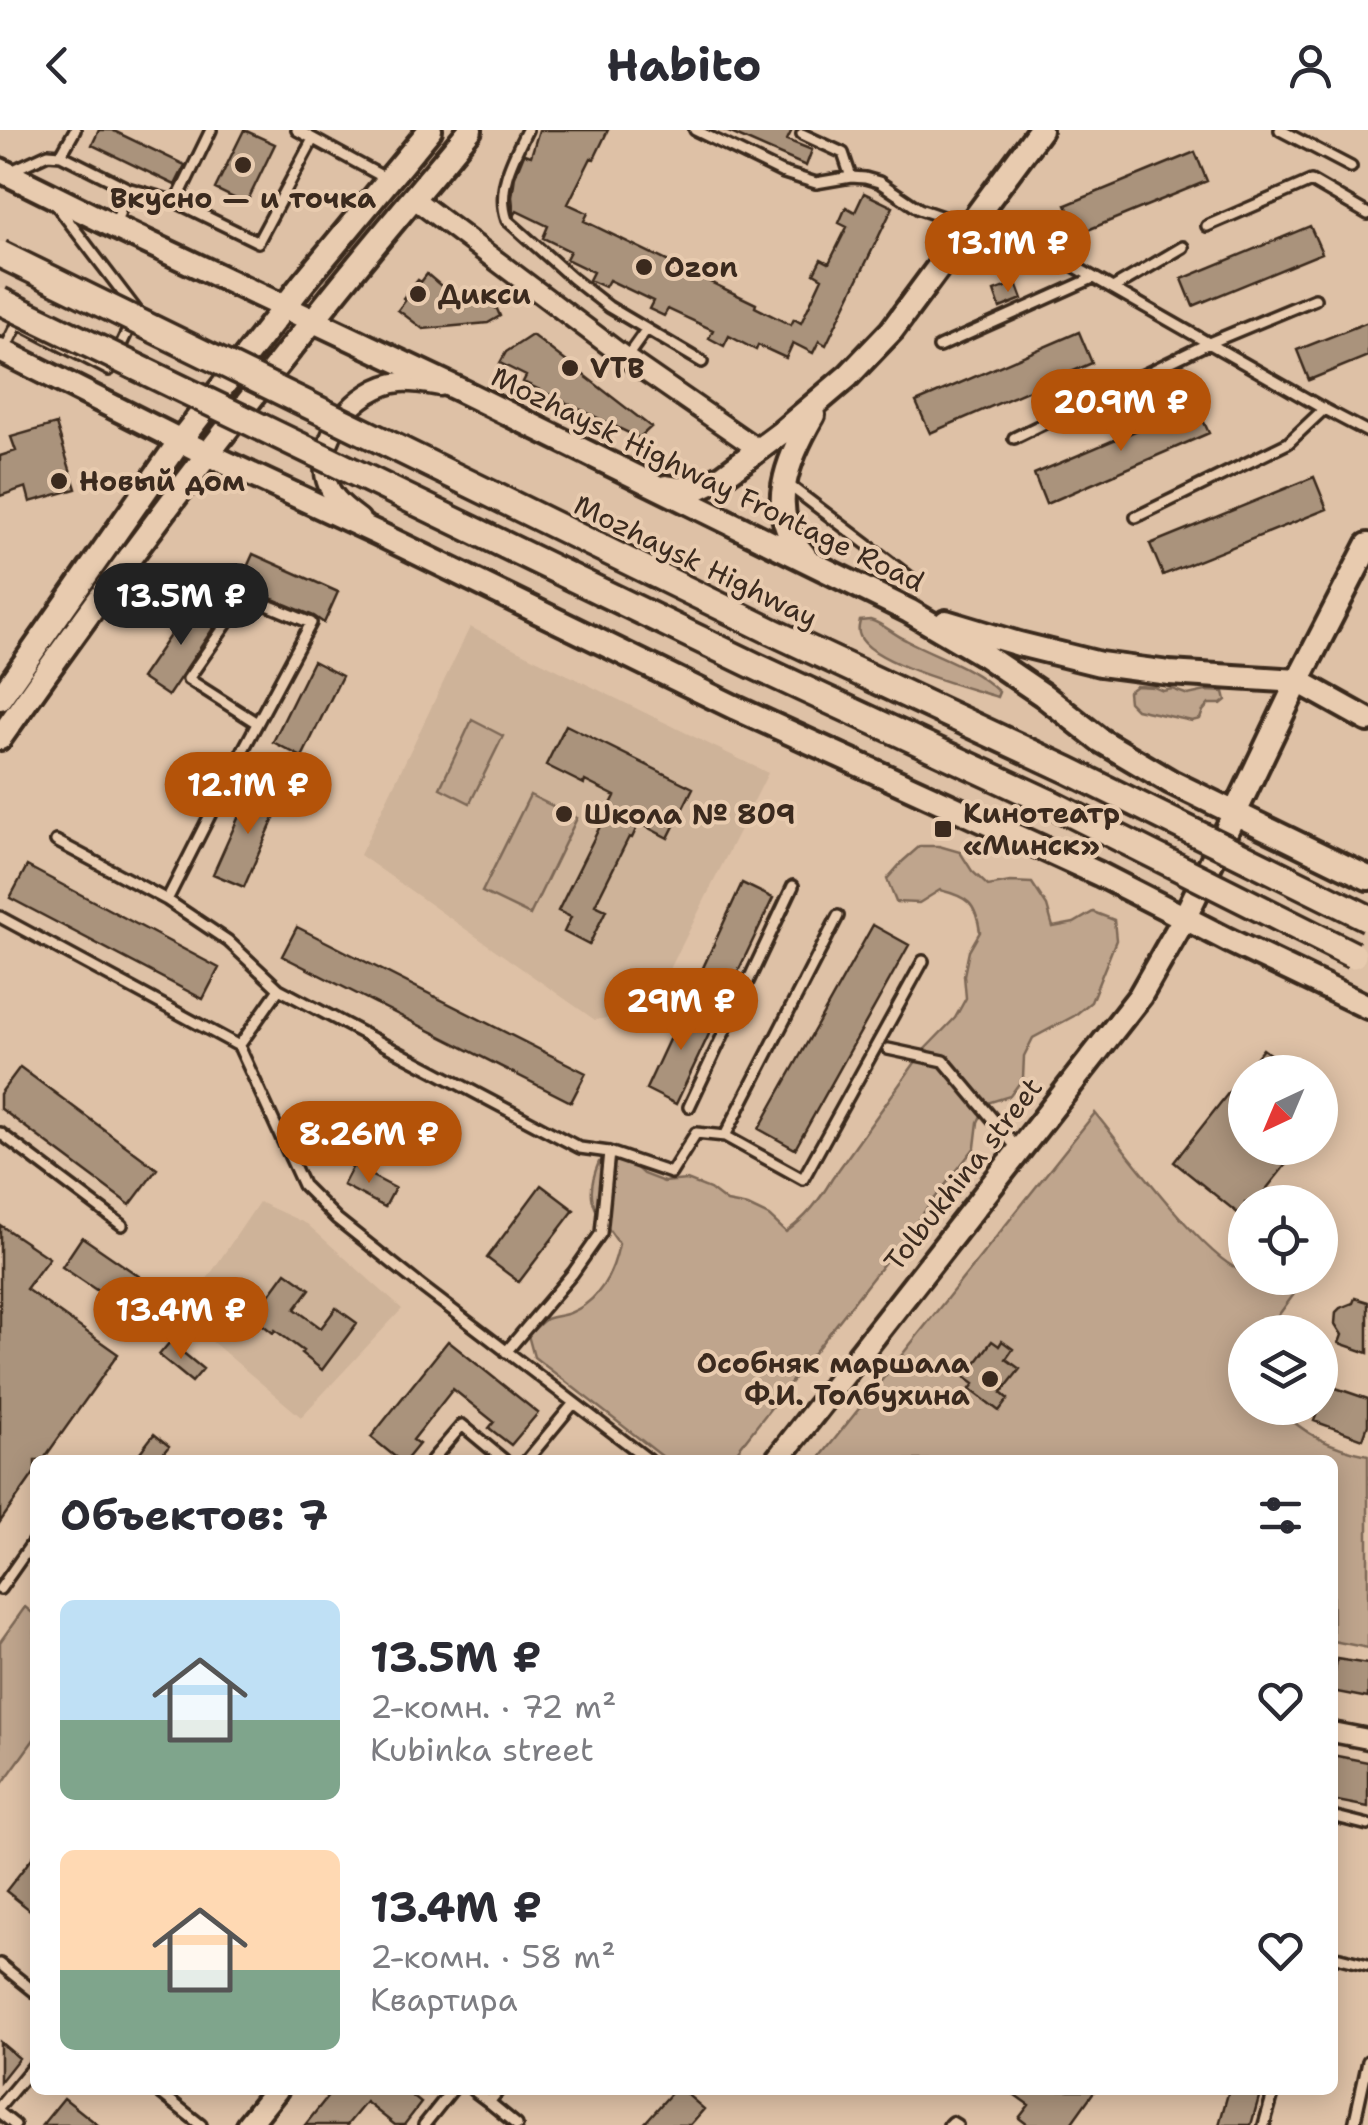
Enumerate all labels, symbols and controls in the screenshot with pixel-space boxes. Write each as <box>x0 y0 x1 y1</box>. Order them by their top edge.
text: Habito <box>606 35 762 95</box>
icon: back <box>30 38 85 93</box>
icon: person <box>1283 38 1338 93</box>
marker: Вкусно — и точка <box>232 154 254 176</box>
place label: Вкусно — и точка <box>110 179 376 217</box>
pin: 13.1M ₽ <box>916 210 1100 295</box>
text: 13.1M ₽ <box>947 221 1069 264</box>
place label: Ozon <box>664 248 738 286</box>
marker: Ozon <box>633 256 655 278</box>
place label: Дикси <box>438 275 531 313</box>
marker: Дикси <box>407 283 429 305</box>
place label: VTB <box>590 349 645 387</box>
marker: VTB <box>559 357 581 379</box>
street label: Mozhaysk Highway Frontage Road <box>486 359 930 599</box>
pin: 20.9M ₽ <box>1029 369 1213 454</box>
text: 20.9M ₽ <box>1053 380 1189 423</box>
place label: Новый дом <box>79 462 245 500</box>
marker: Новый дом <box>48 470 70 492</box>
street label: Mozhaysk Highway <box>569 487 823 635</box>
pin: 13.5M ₽ <box>89 563 273 648</box>
text: 13.5M ₽ <box>116 574 246 617</box>
pin: 12.1M ₽ <box>156 752 340 837</box>
text: 12.1M ₽ <box>187 763 309 806</box>
place label: Кинотеатр «Минск» <box>963 794 1120 864</box>
place label: Школа № 809 <box>584 795 795 833</box>
marker: Школа № 809 <box>553 803 575 825</box>
marker: Кинотеатр «Минск» <box>932 818 954 840</box>
pin: 29M ₽ <box>611 968 751 1053</box>
text: 29M ₽ <box>626 979 736 1022</box>
north arrow <box>1228 1055 1338 1165</box>
map controls <box>1228 1055 1338 1425</box>
street label: Tolbukhina street <box>875 1069 1051 1279</box>
pin: 8.26M ₽ <box>277 1101 461 1186</box>
text: 8.26M ₽ <box>299 1112 439 1155</box>
button: locate <box>1228 1185 1338 1295</box>
pin: 13.4M ₽ <box>89 1277 273 1362</box>
text: 13.4M ₽ <box>115 1288 247 1331</box>
button: layers <box>1228 1315 1338 1425</box>
place label: Особняк маршала Ф.И. Толбухина <box>697 1344 970 1414</box>
marker: Особняк маршала Ф.И. Толбухина <box>979 1368 1001 1390</box>
text: Объектов: 7 <box>60 1487 328 1543</box>
icon: filters <box>1253 1488 1308 1543</box>
text: 13.5M ₽ <box>370 1629 542 1685</box>
icon: home <box>140 1640 260 1760</box>
icon: heart <box>1253 1673 1308 1728</box>
text: 2-комн. · 72 m² <box>370 1685 617 1728</box>
text: Kubinka street <box>370 1728 594 1771</box>
text: 13.4M ₽ <box>370 1879 542 1935</box>
icon: home <box>140 1890 260 2010</box>
icon: heart <box>1253 1923 1308 1978</box>
text: 2-комн. · 58 m² <box>370 1935 616 1978</box>
text: Квартира <box>370 1978 518 2021</box>

